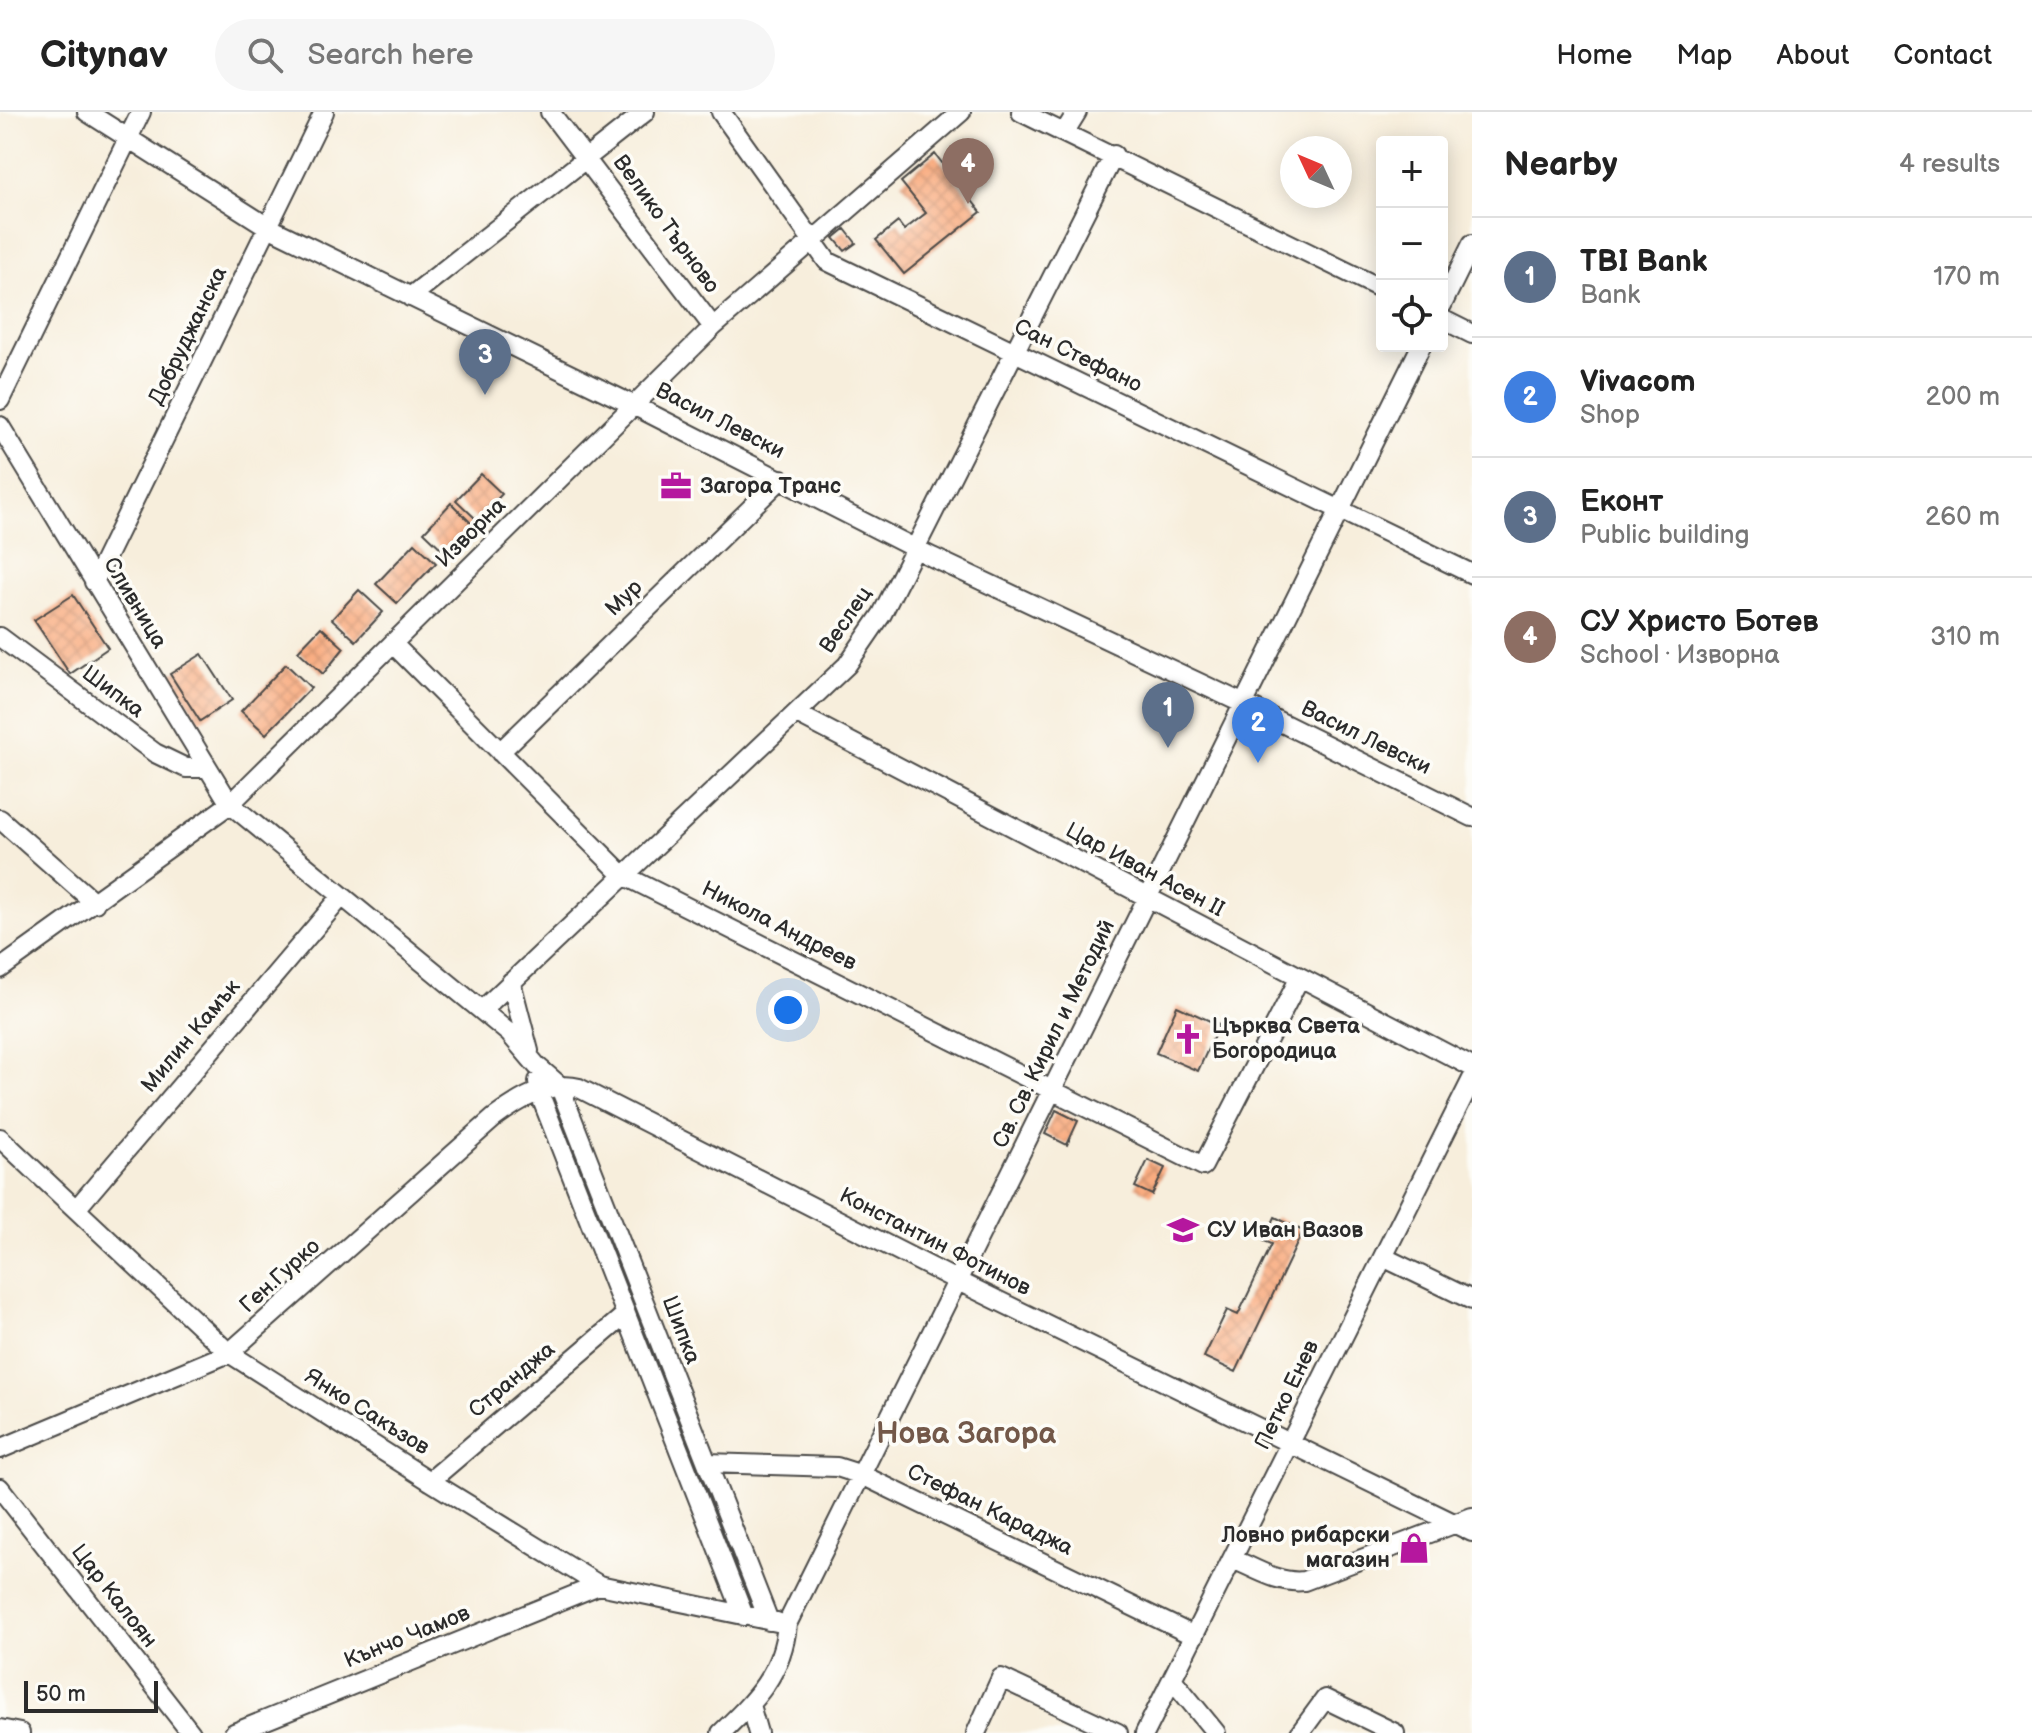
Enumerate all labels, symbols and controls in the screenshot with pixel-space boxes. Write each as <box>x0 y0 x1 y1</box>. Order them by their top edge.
search box <box>215 19 775 91</box>
text: Citynav <box>40 33 167 78</box>
icon: search <box>243 33 287 77</box>
text: Search here <box>307 37 474 73</box>
text: Home <box>1556 39 1632 72</box>
text: Map <box>1676 39 1733 72</box>
text: About <box>1777 39 1849 72</box>
text: Contact <box>1893 39 1992 72</box>
north arrow <box>1280 136 1352 208</box>
map controls <box>1376 136 1448 352</box>
button: + <box>1376 136 1448 208</box>
pin: 4 <box>942 138 994 204</box>
text: Nearby <box>1504 144 1618 185</box>
text: 4 results <box>1899 149 2000 180</box>
street label: Велико Търново <box>607 150 725 298</box>
button: − <box>1376 208 1448 280</box>
text: TBI Bank <box>1580 244 1707 280</box>
street label: Добруджанска <box>143 262 233 410</box>
text: 1 <box>1525 262 1535 293</box>
text: 170 m <box>1933 262 2000 293</box>
button: locate <box>1376 280 1448 352</box>
text: Bank <box>1580 280 1640 311</box>
street label: Сан Стефано <box>1010 313 1146 399</box>
pin: 3 <box>459 329 511 395</box>
text: Vivacom <box>1580 364 1696 400</box>
street label: Васил Левски <box>651 377 789 465</box>
text: 2 <box>1522 382 1538 413</box>
text: 200 m <box>1926 382 2000 413</box>
text: Shop <box>1580 400 1640 431</box>
office icon: Загора Транс <box>659 469 693 503</box>
place label: Загора Транс <box>700 473 841 500</box>
text: Еконт <box>1580 484 1663 520</box>
street label: Изворна <box>430 492 512 574</box>
text: 3 <box>1522 502 1538 533</box>
text: 260 m <box>1925 502 2000 533</box>
text: Public building <box>1580 520 1749 551</box>
street label: Сливница <box>97 552 173 654</box>
street label: Мур <box>600 574 649 622</box>
street label: Веслец <box>814 581 878 659</box>
text: СУ Христо Ботев <box>1580 604 1819 640</box>
text: 4 <box>1522 622 1538 653</box>
text: 310 m <box>1930 622 2000 653</box>
text: School · Изворна <box>1580 640 1780 671</box>
street label: Шипка <box>77 660 149 724</box>
pin: 1 <box>1142 682 1194 748</box>
street label: Васил Левски <box>1297 695 1435 781</box>
pin: 2 <box>1232 697 1284 763</box>
street label: Цар Иван Асен II <box>1061 817 1229 923</box>
street label: Никола Андреев <box>697 875 861 977</box>
street label: Св. Св. Кирил и Методий <box>987 915 1121 1153</box>
street label: Милин Камък <box>136 974 246 1098</box>
your location <box>768 990 808 1030</box>
place label: Църква Света Богородица <box>1212 1013 1360 1065</box>
church icon: Църква Света Богородица <box>1171 1022 1205 1056</box>
street label: Константин Фотинов <box>835 1182 1036 1302</box>
school or university icon: СУ Иван Вазов <box>1166 1213 1200 1247</box>
place label: СУ Иван Вазов <box>1207 1217 1363 1244</box>
street label: Ген.Гурко <box>234 1233 326 1319</box>
street label: Шипка <box>656 1292 706 1368</box>
street label: Странджа <box>463 1336 561 1424</box>
street label: Петко Енев <box>1249 1336 1325 1454</box>
street label: Янко Сакъзов <box>300 1363 435 1461</box>
district label: Нова Загора <box>876 1416 1057 1452</box>
street label: Стефан Караджа <box>903 1458 1077 1562</box>
place label: Ловно рибарски магазин <box>1220 1522 1390 1574</box>
shop icon: Ловно рибарски магазин <box>1397 1531 1431 1565</box>
street label: Цар Калоян <box>65 1539 163 1653</box>
street label: Кънчо Чамов <box>340 1599 474 1674</box>
scale bar <box>24 1677 158 1713</box>
text: 50 m <box>36 1681 86 1708</box>

